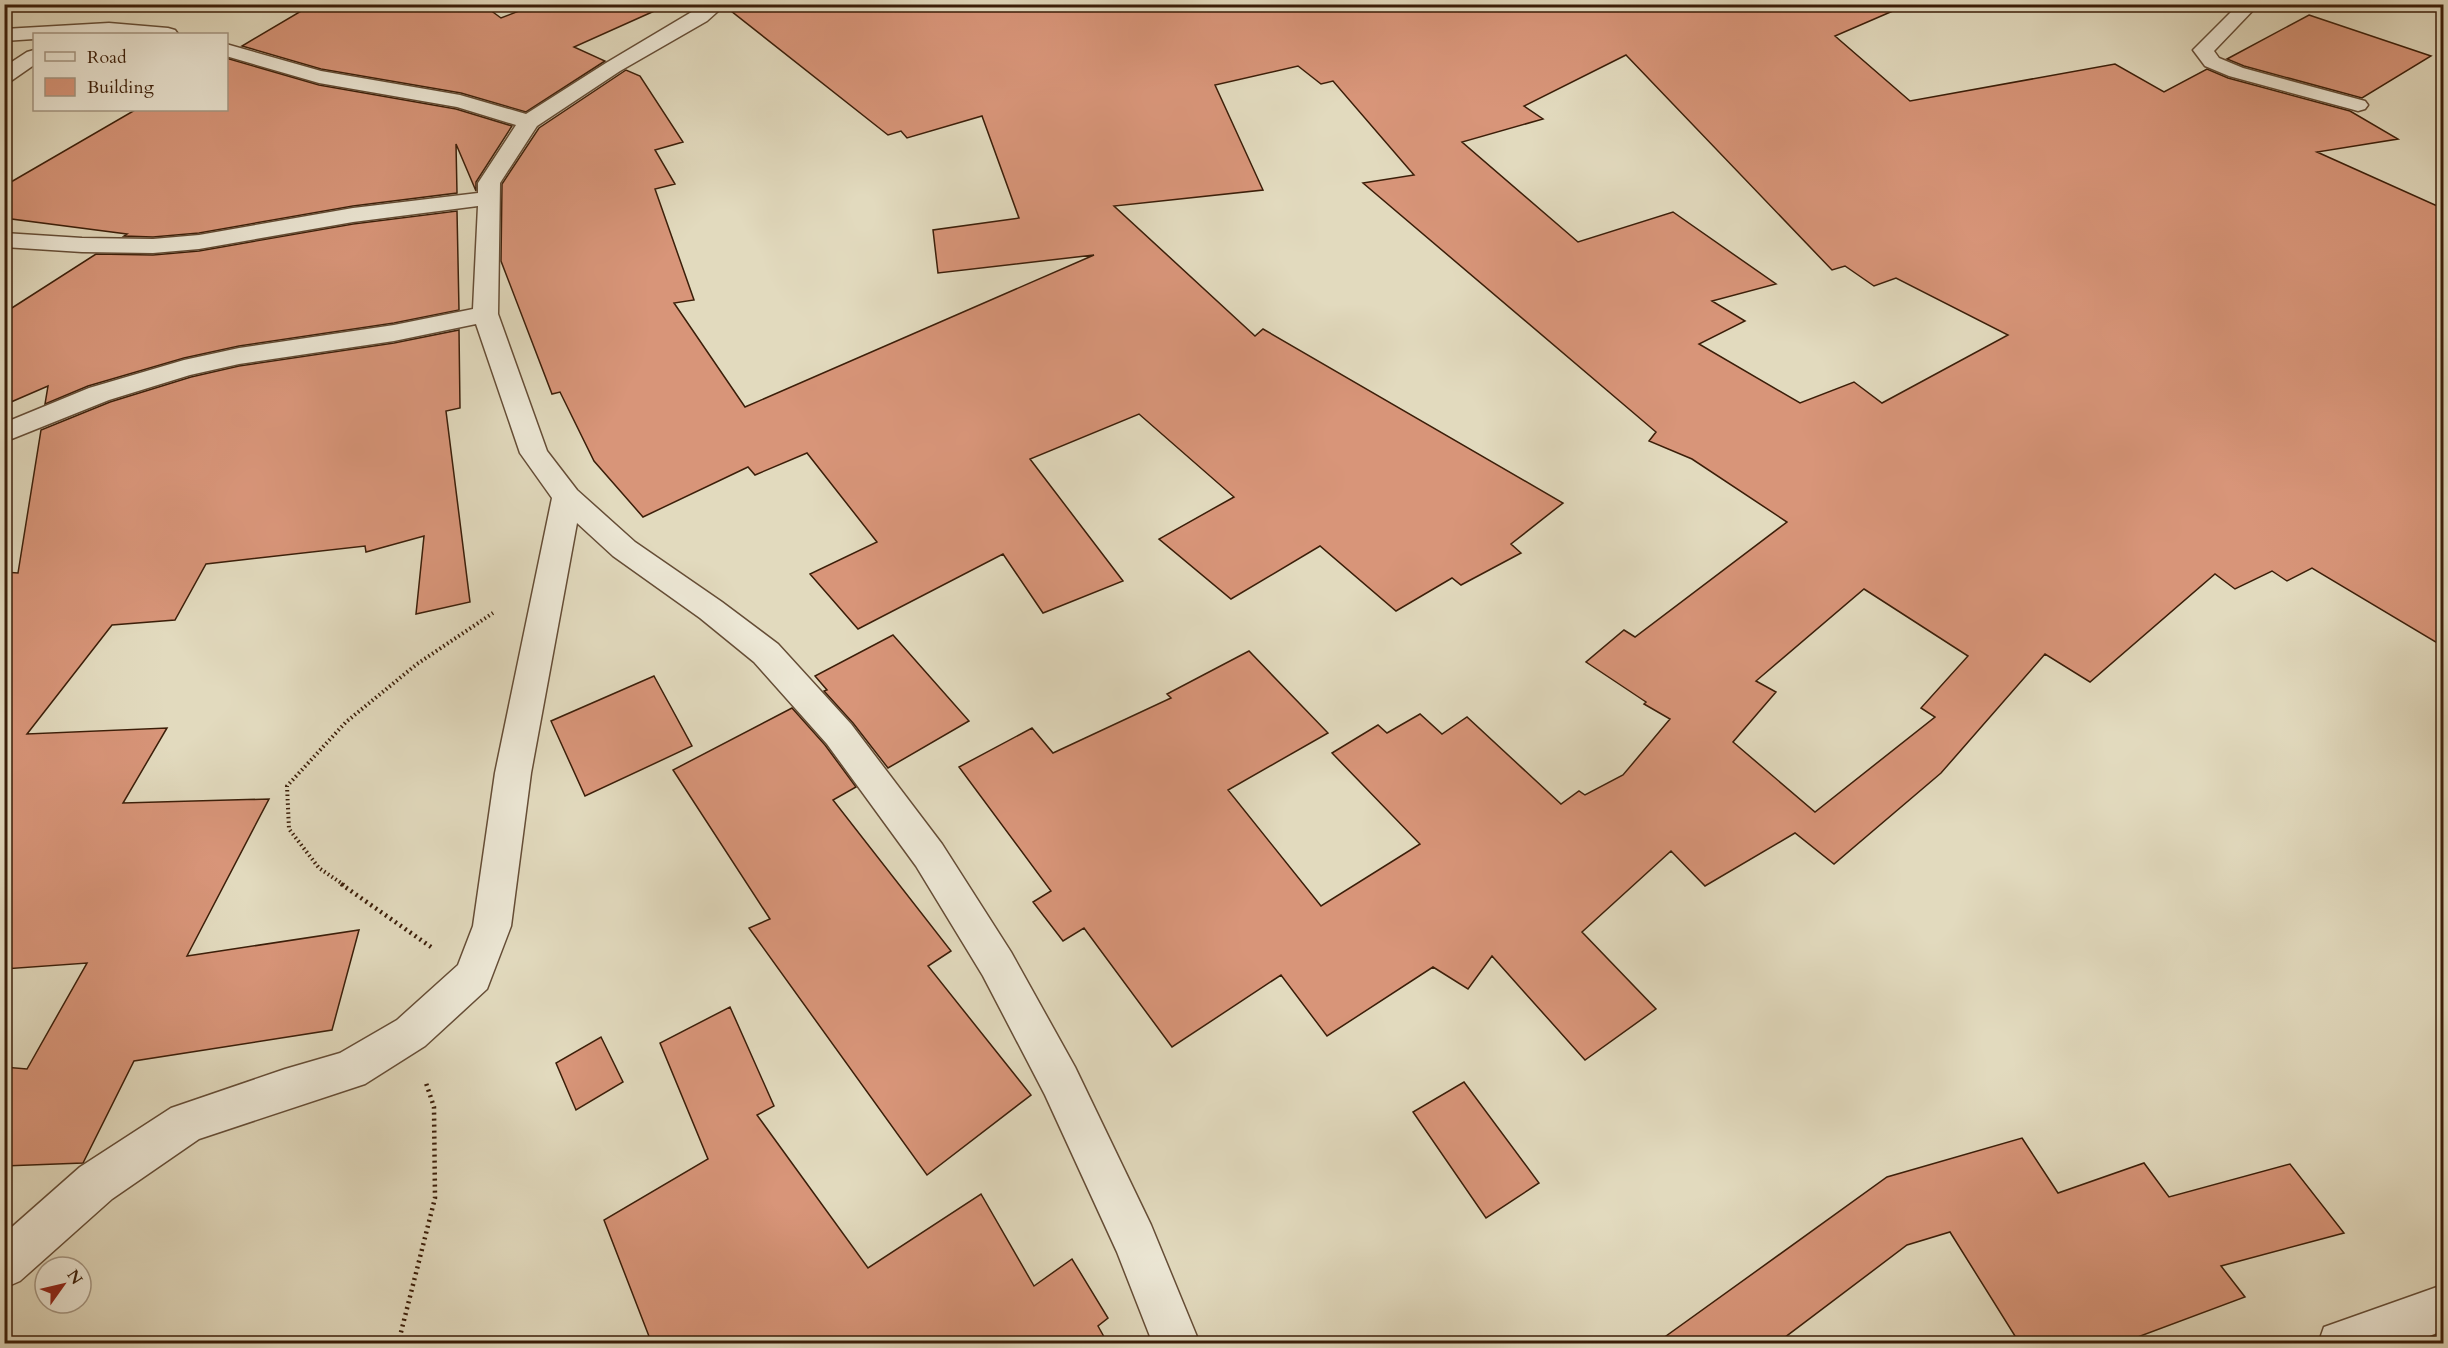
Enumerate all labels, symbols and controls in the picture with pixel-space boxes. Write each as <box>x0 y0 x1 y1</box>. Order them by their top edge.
legend <box>33 33 228 111</box>
text: Road <box>87 45 127 70</box>
text: Building <box>87 75 155 100</box>
north arrow <box>33 1255 93 1315</box>
text: N <box>62 1265 88 1289</box>

